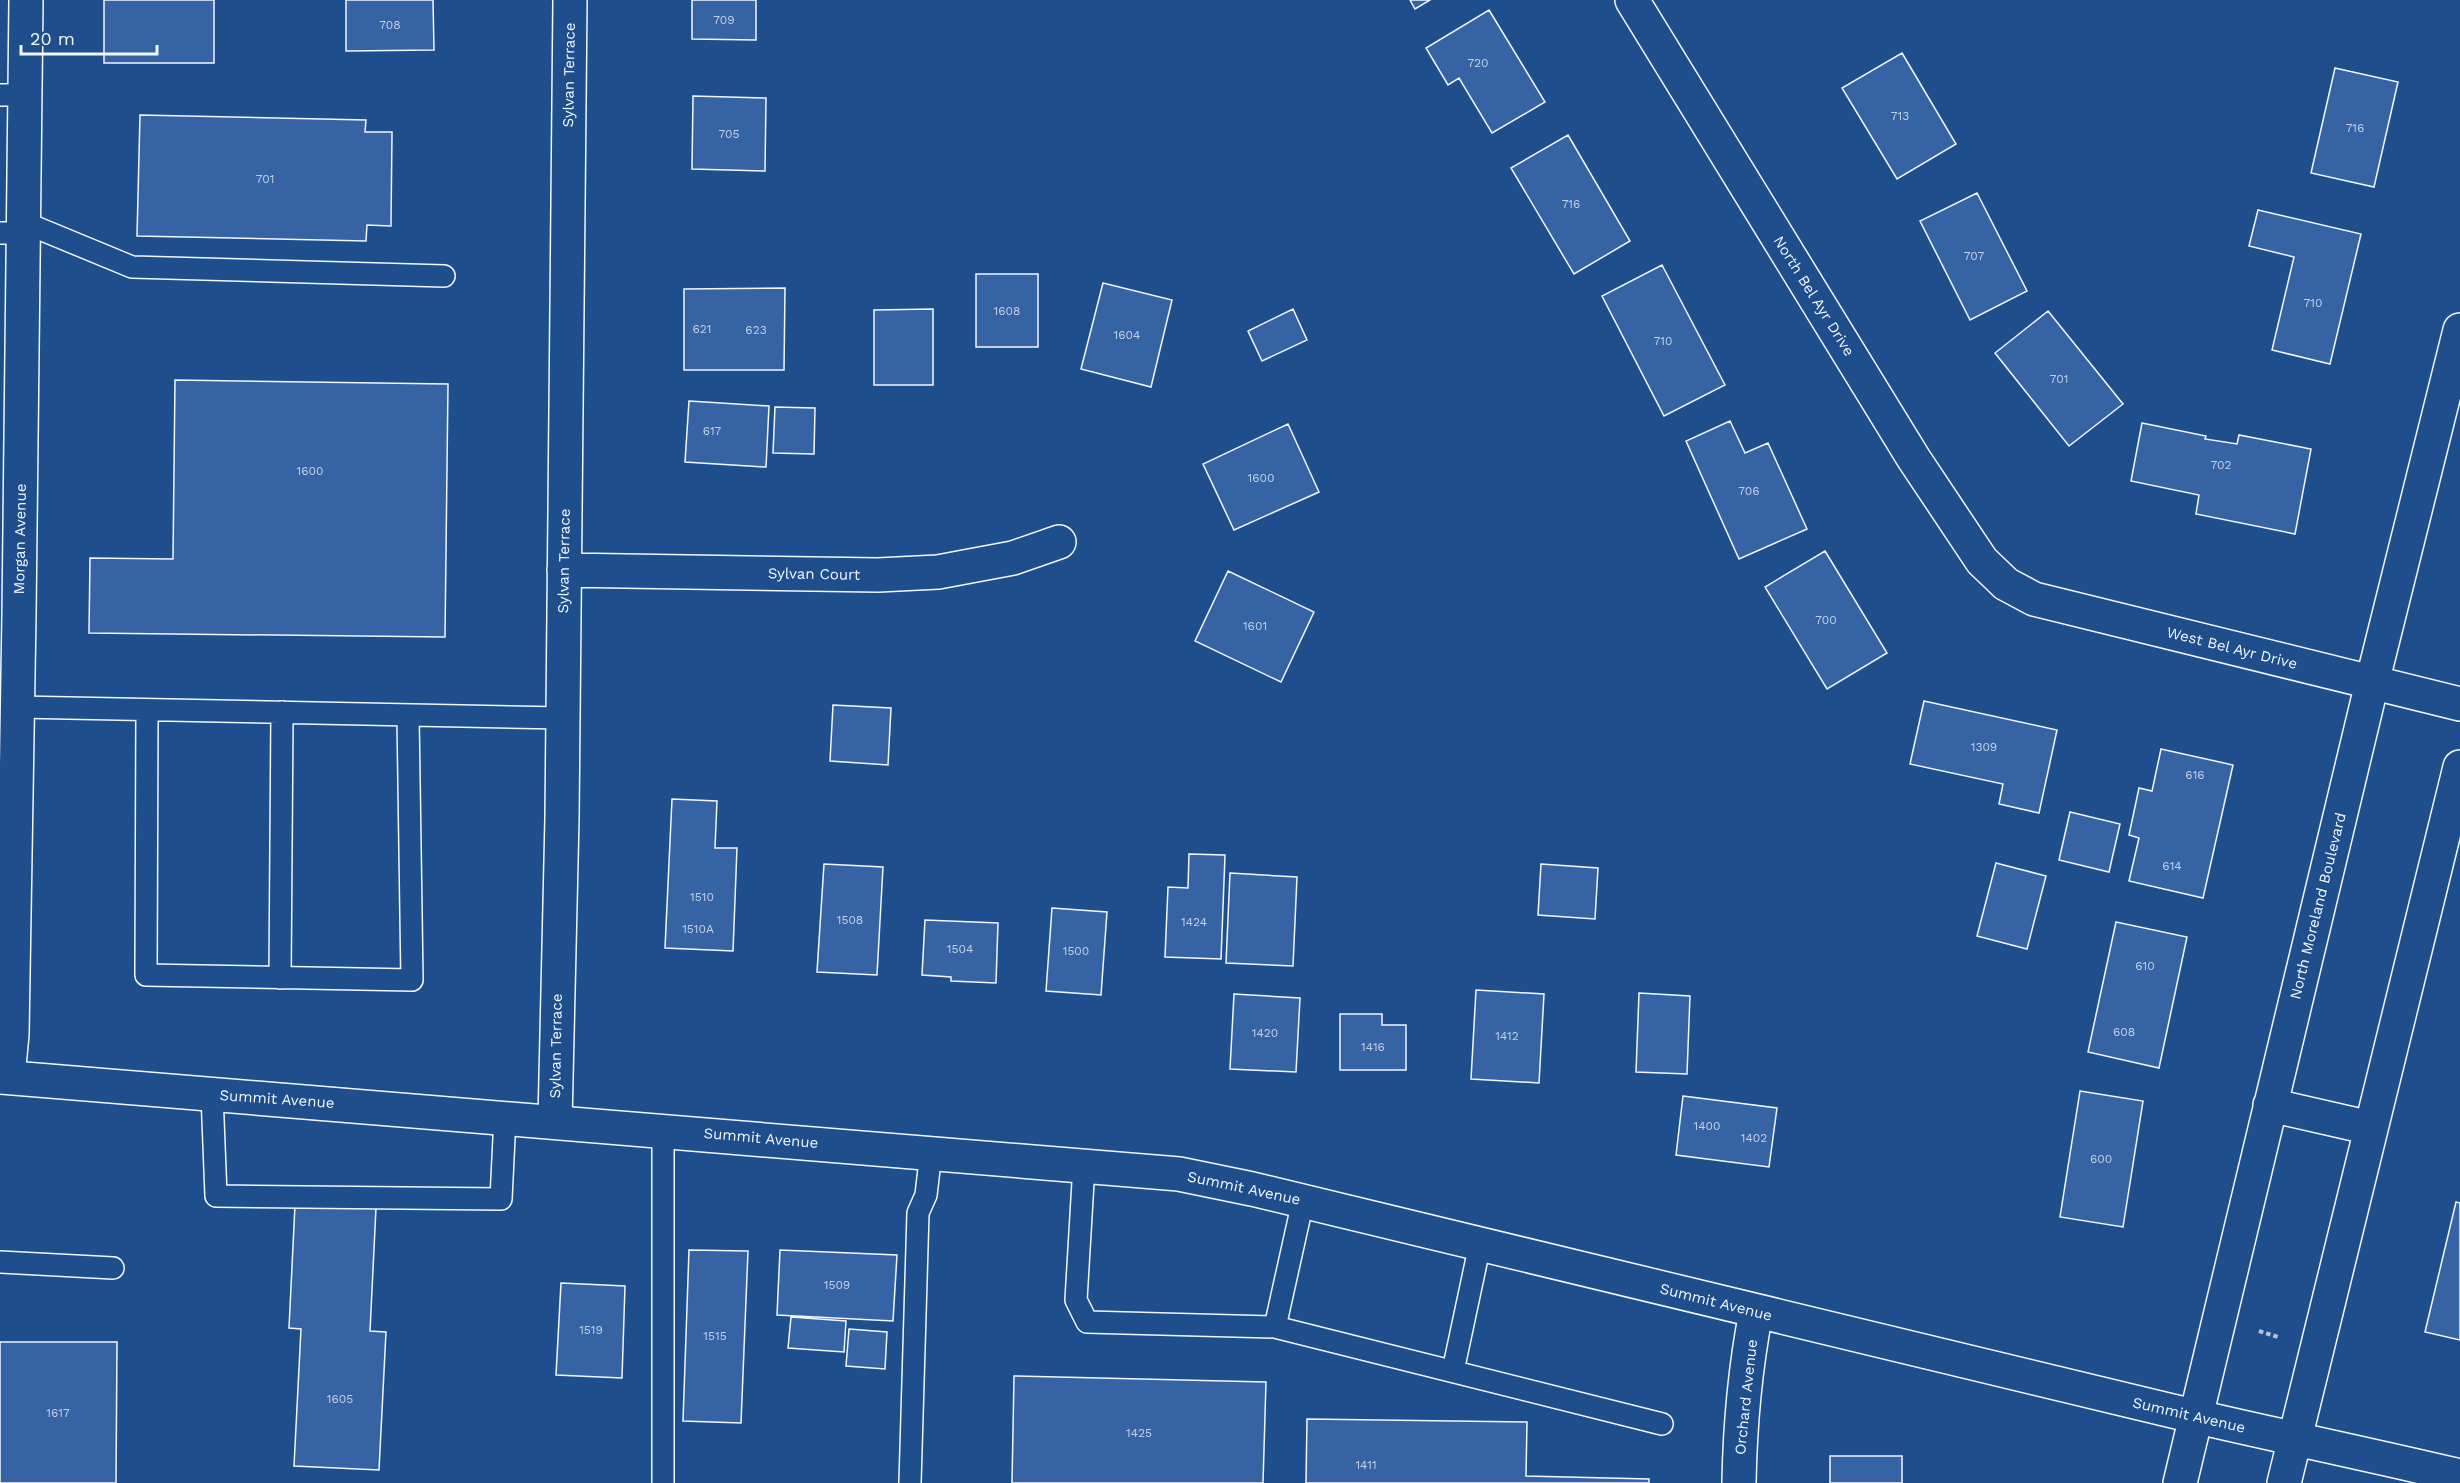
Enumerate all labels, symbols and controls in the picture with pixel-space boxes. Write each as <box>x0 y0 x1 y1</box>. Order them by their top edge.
house number: 709 <box>713 13 735 27</box>
scale bar <box>21 18 158 56</box>
house number: 708 <box>379 18 401 32</box>
street label: Sylvan Terrace <box>559 22 579 128</box>
text: 20 m <box>30 28 75 49</box>
house number: 720 <box>1467 56 1489 70</box>
house number: 713 <box>1891 109 1909 123</box>
house number: 716 <box>2346 121 2364 135</box>
house number: 705 <box>719 127 739 141</box>
house number: 701 <box>256 172 274 186</box>
house number: 716 <box>1562 197 1580 211</box>
street label: North Bel Ayr Drive <box>1770 233 1858 359</box>
house number: 707 <box>1964 249 1984 263</box>
house number: 710 <box>2304 296 2322 310</box>
house number: 1608 <box>994 304 1020 318</box>
house number: 621 <box>693 322 711 336</box>
house number: 623 <box>745 323 767 337</box>
house number: 1604 <box>1114 328 1140 342</box>
house number: 710 <box>1654 334 1672 348</box>
house number: 701 <box>2050 372 2068 386</box>
house number: 617 <box>703 424 722 438</box>
house number: 702 <box>2211 458 2231 472</box>
house number: 1600 <box>297 464 323 478</box>
house number: 1600 <box>1248 471 1274 485</box>
street label: Morgan Avenue <box>10 483 30 595</box>
house number: 706 <box>1738 484 1760 498</box>
street label: Sylvan Terrace <box>554 508 574 614</box>
street label: Sylvan Court <box>768 564 861 584</box>
house number: 700 <box>1815 613 1837 627</box>
house number: 1601 <box>1243 619 1267 633</box>
street label: West Bel Ayr Drive <box>2165 623 2299 673</box>
house number: 1309 <box>1971 740 1997 754</box>
house number: 616 <box>2185 768 2205 782</box>
street label: North Moreland Boulevard <box>2286 811 2350 1001</box>
house number: 614 <box>2162 859 2182 873</box>
house number: 1510 <box>690 890 714 904</box>
house number: 1508 <box>837 913 863 927</box>
house number: 1424 <box>1181 915 1207 929</box>
house number: 1510A <box>682 922 714 936</box>
house number: 1504 <box>947 942 973 956</box>
house number: 1500 <box>1063 944 1089 958</box>
house number: 610 <box>2135 959 2155 973</box>
street label: Sylvan Terrace <box>546 993 566 1099</box>
house number: 608 <box>2113 1025 2135 1039</box>
house number: 1420 <box>1252 1026 1278 1040</box>
house number: 1412 <box>1495 1029 1519 1043</box>
house number: 1416 <box>1361 1040 1385 1054</box>
street label: Summit Avenue <box>219 1086 335 1112</box>
house number: 1400 <box>1694 1119 1720 1133</box>
street label: Summit Avenue <box>703 1124 819 1152</box>
house number: 1402 <box>1741 1131 1767 1145</box>
house number: 600 <box>2090 1152 2112 1166</box>
street label: Summit Avenue <box>1186 1167 1302 1209</box>
house number: 1509 <box>824 1278 850 1292</box>
street label: Summit Avenue <box>1658 1279 1774 1325</box>
house number: 1519 <box>579 1323 603 1337</box>
house number: 1515 <box>703 1329 727 1343</box>
street label: Orchard Avenue <box>1731 1338 1761 1456</box>
house number: 1605 <box>327 1392 353 1406</box>
street label: Summit Avenue <box>2131 1393 2247 1437</box>
house number: 1617 <box>46 1406 70 1420</box>
house number: 1425 <box>1126 1426 1152 1440</box>
house number: 1411 <box>1355 1458 1377 1472</box>

